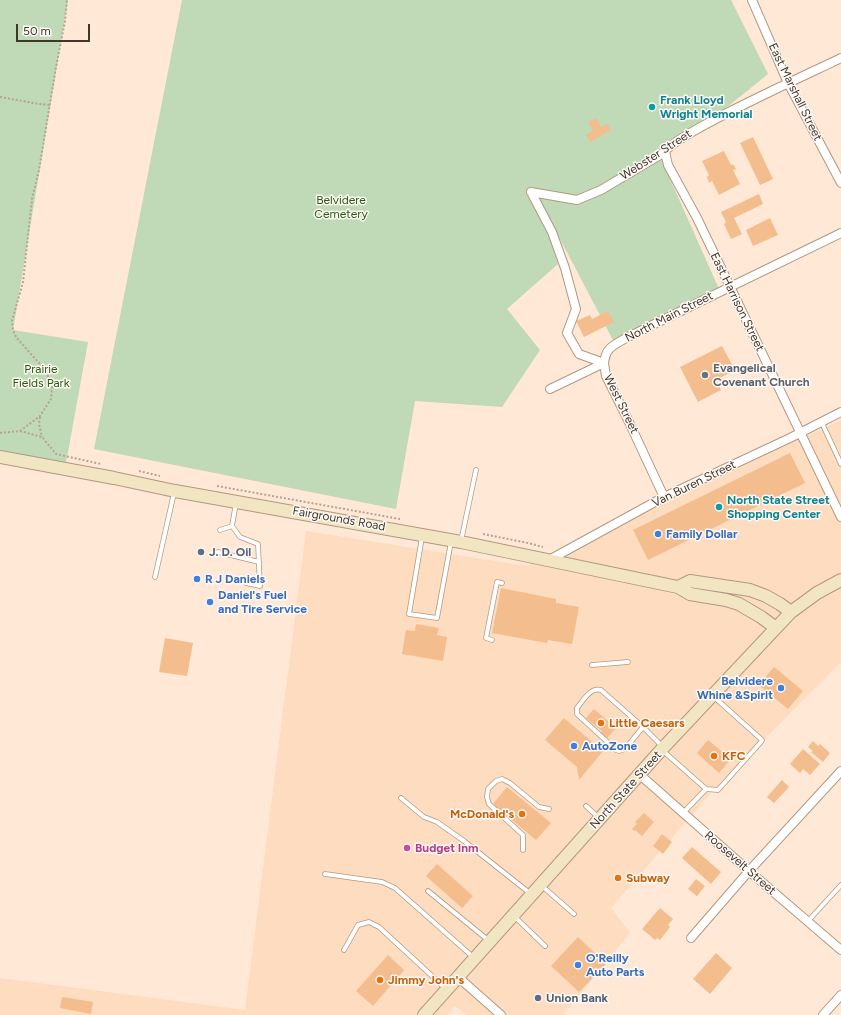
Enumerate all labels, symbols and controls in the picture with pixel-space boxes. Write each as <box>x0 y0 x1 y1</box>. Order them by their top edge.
scale bar <box>18 16 92 42</box>
text: 50 m <box>23 24 51 38</box>
street label: East Marshall Street <box>765 41 825 143</box>
place label: Frank Lloyd Wright Memorial <box>660 93 753 121</box>
marker: Frank Lloyd Wright Memorial <box>647 102 657 112</box>
street label: Webster Street <box>618 127 694 183</box>
park label: Belvidere Cemetery <box>314 193 368 221</box>
street label: East Harrison Street <box>707 250 767 354</box>
street label: North Main Street <box>623 289 715 345</box>
place label: Evangelical Covenant Church <box>713 361 810 389</box>
park label: Prairie Fields Park <box>13 362 69 390</box>
marker: Evangelical Covenant Church <box>700 370 710 380</box>
street label: West Street <box>600 372 642 436</box>
street label: Van Buren Street <box>650 457 738 511</box>
place label: North State Street Shopping Center <box>727 493 830 521</box>
marker: North State Street Shopping Center <box>714 502 724 512</box>
street label: Fairgrounds Road <box>291 504 387 534</box>
place label: Family Dollar <box>666 527 737 541</box>
marker: Family Dollar <box>653 529 663 539</box>
place label: J. D. Oil <box>209 545 251 559</box>
marker: J. D. Oil <box>196 547 206 557</box>
place label: R J Daniels <box>205 572 265 586</box>
marker: R J Daniels <box>192 574 202 584</box>
place label: Daniel's Fuel and Tire Service <box>218 588 307 616</box>
marker: Daniel's Fuel and Tire Service <box>205 597 215 607</box>
place label: Belvidere Whine &Spirit <box>697 674 773 702</box>
marker: Belvidere Whine &Spirit <box>776 683 786 693</box>
place label: Little Caesars <box>609 716 685 730</box>
marker: Little Caesars <box>596 718 606 728</box>
place label: AutoZone <box>582 739 637 753</box>
marker: AutoZone <box>569 741 579 751</box>
street label: North State Street <box>587 748 665 832</box>
place label: KFC <box>722 749 745 763</box>
marker: KFC <box>709 751 719 761</box>
place label: McDonald's <box>450 807 514 821</box>
marker: McDonald's <box>517 809 527 819</box>
street label: Roosevelt Street <box>701 828 779 898</box>
place label: Budget Inm <box>415 841 479 855</box>
marker: Budget Inm <box>402 843 412 853</box>
place label: Subway <box>626 871 670 885</box>
marker: Subway <box>613 873 623 883</box>
place label: O'Reilly Auto Parts <box>586 951 644 979</box>
marker: O'Reilly Auto Parts <box>573 960 583 970</box>
place label: Jimmy John's <box>388 973 464 987</box>
marker: Jimmy John's <box>375 975 385 985</box>
place label: Union Bank <box>546 991 608 1005</box>
marker: Union Bank <box>533 993 543 1003</box>

